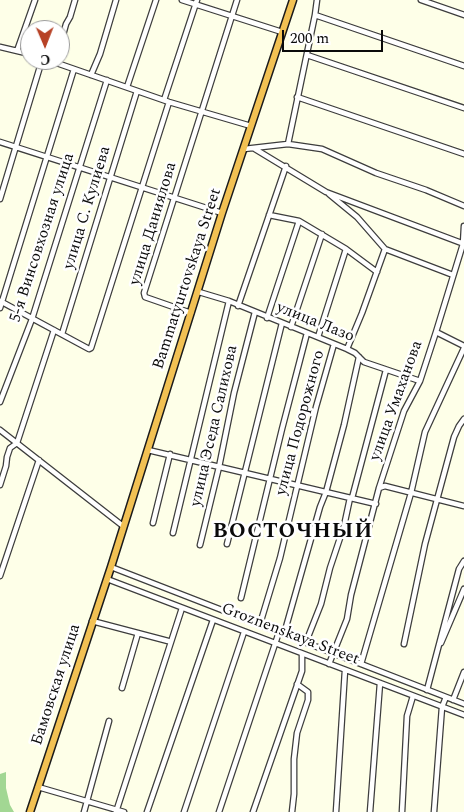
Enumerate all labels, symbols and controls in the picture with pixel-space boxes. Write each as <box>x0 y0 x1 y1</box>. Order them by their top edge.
north arrow <box>20 20 70 70</box>
scale bar <box>284 20 385 52</box>
text: 200 m <box>290 27 329 50</box>
text: С <box>40 49 50 70</box>
street label: улица С. Кулиева <box>60 144 116 272</box>
street label: 5-я Винсовхозная улица <box>7 151 79 325</box>
street label: улица Даниялова <box>126 160 182 288</box>
street label: Bammatyurtovskaya Street <box>150 186 226 372</box>
street label: улица Лазо <box>273 299 357 347</box>
street label: улица Умаханова <box>366 338 428 464</box>
street label: улица Эседа Салихова <box>187 343 243 509</box>
street label: улица Подорожного <box>272 348 330 498</box>
district label: ВОСТОЧНЫЙ <box>212 520 374 546</box>
street label: Groznenskaya Street <box>218 600 362 670</box>
street label: Бамовская улица <box>28 622 86 748</box>

